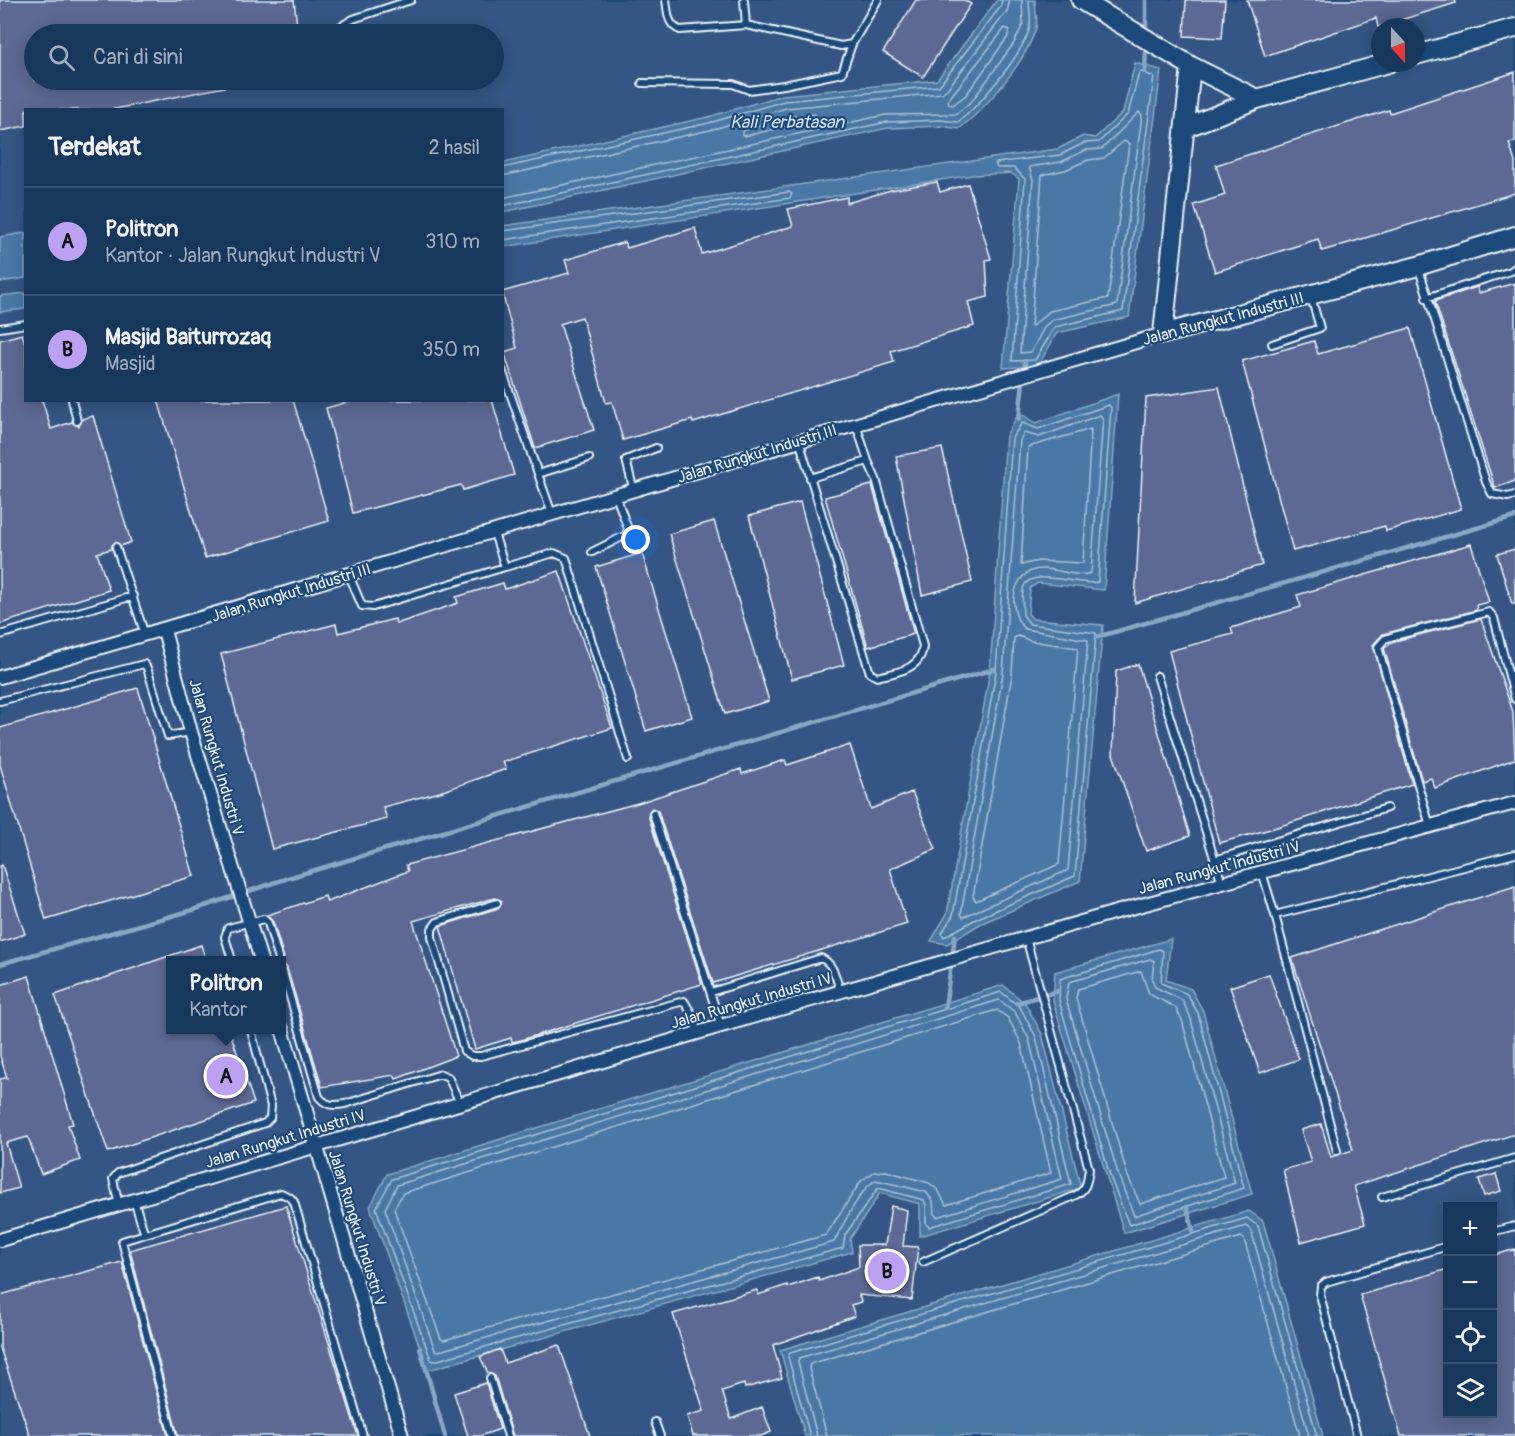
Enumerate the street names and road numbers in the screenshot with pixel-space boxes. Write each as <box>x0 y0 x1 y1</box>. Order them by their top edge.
street label: Jalan Rungkut Industri III <box>1140 288 1306 350</box>
street label: Jalan Rungkut Industri III <box>675 420 840 488</box>
street label: Jalan Rungkut Industri III <box>209 559 374 627</box>
street label: Jalan Rungkut Industri V <box>184 677 248 838</box>
street label: Jalan Rungkut Industri IV <box>1136 837 1302 899</box>
street label: Jalan Rungkut Industri IV <box>668 968 834 1034</box>
street label: Jalan Rungkut Industri IV <box>203 1105 368 1173</box>
street label: Jalan Rungkut Industri V <box>324 1148 390 1309</box>

